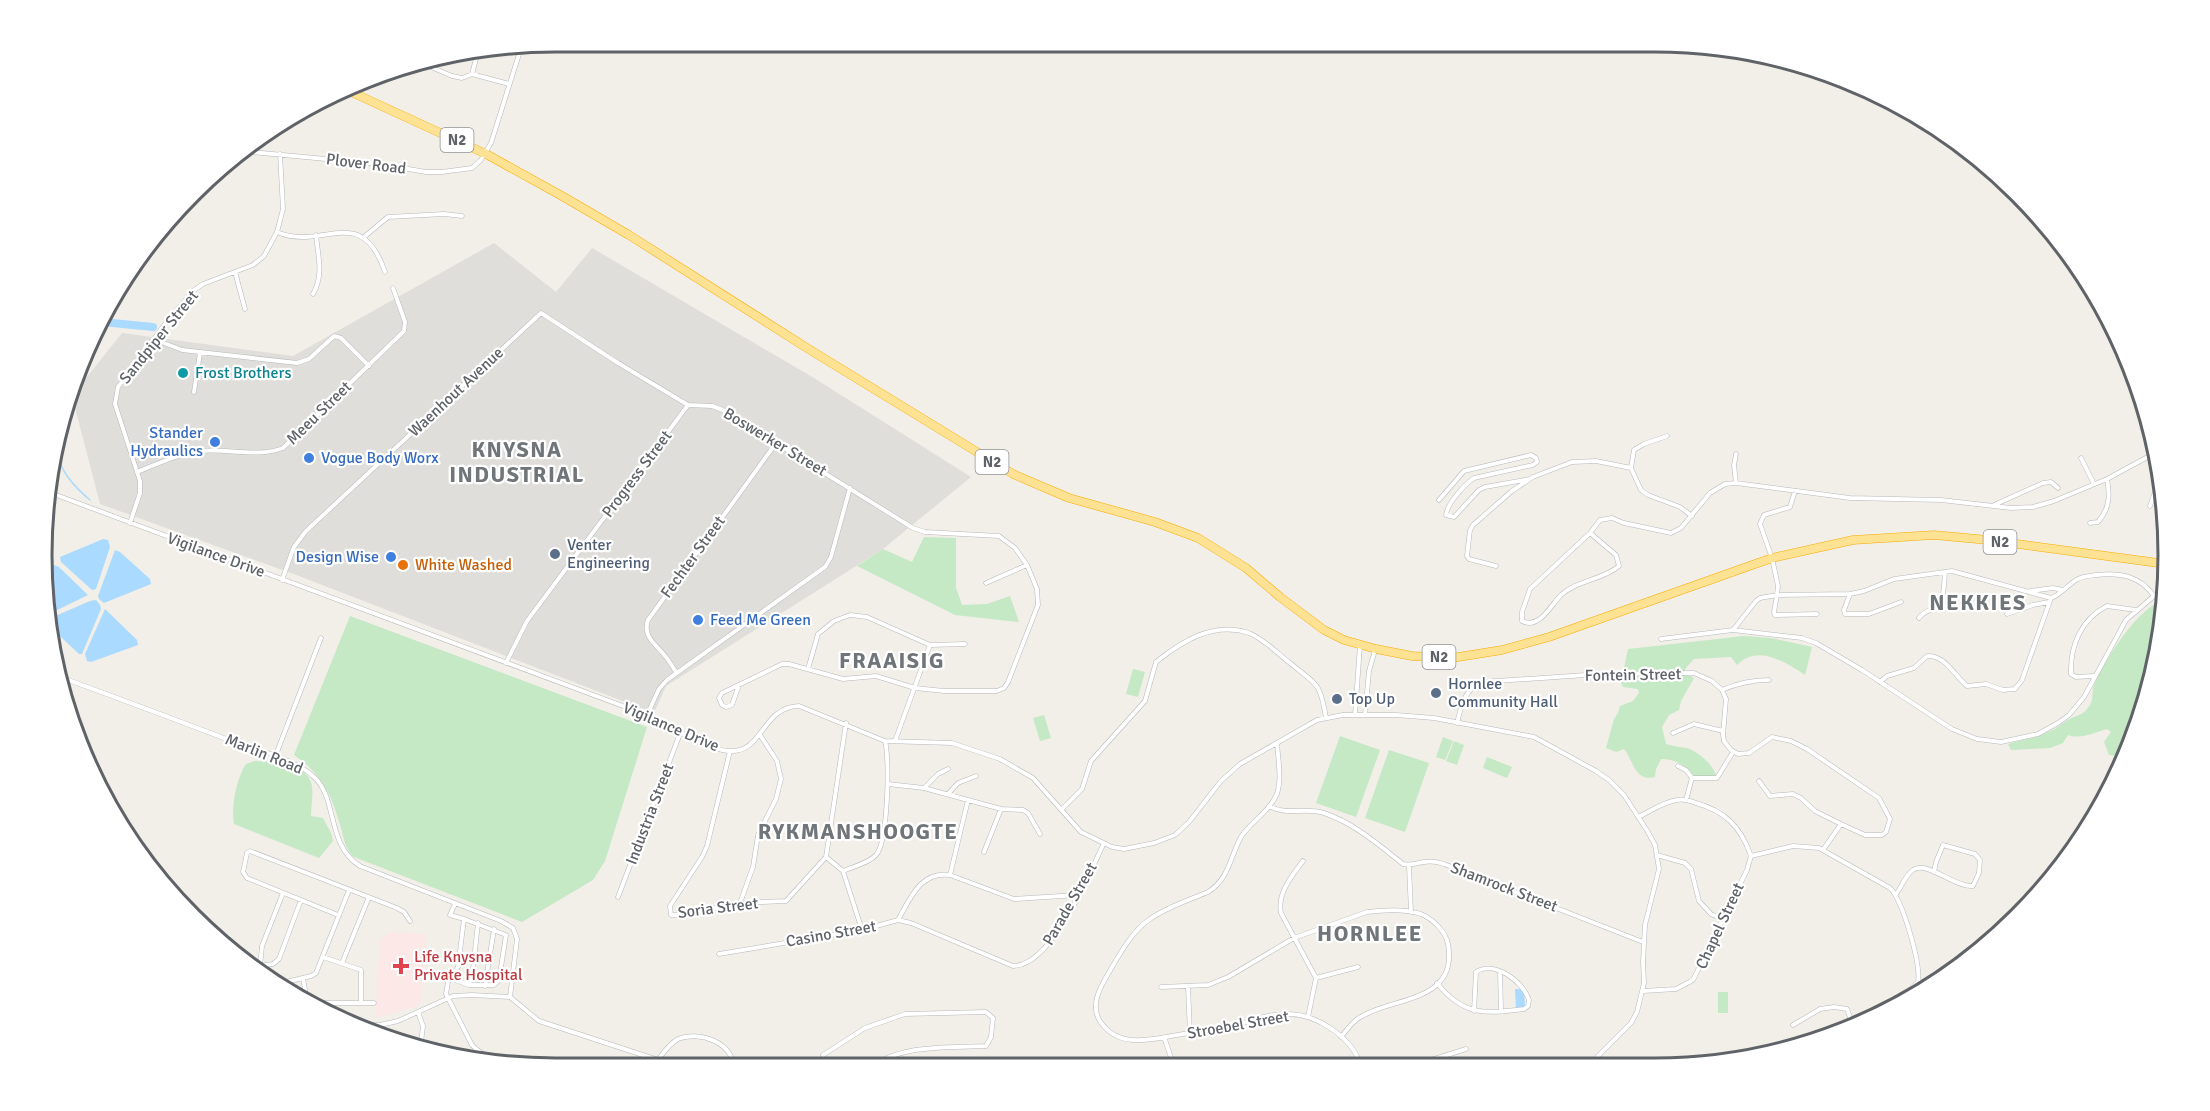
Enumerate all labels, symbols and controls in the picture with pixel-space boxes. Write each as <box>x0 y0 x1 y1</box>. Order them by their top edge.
road number: N2 <box>440 128 474 152</box>
street label: Plover Road <box>325 149 407 179</box>
street label: Sandpiper Street <box>115 286 203 388</box>
street label: Waenhout Avenue <box>404 343 508 441</box>
place label: Frost Brothers <box>195 363 291 383</box>
marker: Frost Brothers <box>176 366 190 380</box>
street label: Meeu Street <box>282 377 356 449</box>
street label: Boswerker Street <box>720 403 831 481</box>
place label: Stander Hydraulics <box>130 423 203 461</box>
street label: Progress Street <box>598 426 677 522</box>
marker: Stander Hydraulics <box>208 435 222 449</box>
district label: KNYSNA INDUSTRIAL <box>449 436 585 488</box>
place label: Vogue Body Worx <box>321 448 439 468</box>
road number: N2 <box>976 450 1008 474</box>
marker: Vogue Body Worx <box>302 451 316 465</box>
street label: Fechter Street <box>656 512 730 602</box>
street label: Vigilance Drive <box>164 528 268 582</box>
road number: N2 <box>1984 530 2016 554</box>
place label: Venter Engineering <box>567 535 650 573</box>
place label: Design Wise <box>296 547 379 567</box>
marker: Venter Engineering <box>548 547 562 561</box>
marker: Design Wise <box>384 550 398 564</box>
place label: White Washed <box>415 555 512 575</box>
marker: White Washed <box>396 558 410 572</box>
district label: NEKKIES <box>1929 589 2027 616</box>
place label: Feed Me Green <box>710 610 811 630</box>
marker: Feed Me Green <box>691 613 705 627</box>
road number: N2 <box>1422 645 1456 669</box>
district label: FRAAISIG <box>839 647 945 674</box>
street label: Fontein Street <box>1584 664 1682 686</box>
place label: Hornlee Community Hall <box>1448 674 1558 712</box>
marker: Hornlee Community Hall <box>1429 686 1443 700</box>
place label: Top Up <box>1349 689 1395 709</box>
marker: Top Up <box>1330 692 1344 706</box>
street label: Vigilance Drive <box>620 698 722 756</box>
street label: Marlin Road <box>222 729 306 779</box>
street label: Industria Street <box>621 760 679 868</box>
district label: RYKMANSHOOGTE <box>758 818 958 845</box>
street label: Shamrock Street <box>1448 857 1561 917</box>
street label: Parade Street <box>1038 859 1102 949</box>
street label: Chapel Street <box>1691 879 1749 972</box>
street label: Soria Street <box>677 893 760 923</box>
street label: Casino Street <box>784 916 878 952</box>
district label: HORNLEE <box>1317 920 1423 947</box>
place label: Life Knysna Private Hospital <box>414 947 523 985</box>
marker: Life Knysna Private Hospital <box>392 957 410 975</box>
street label: Stroebel Street <box>1186 1006 1291 1044</box>

